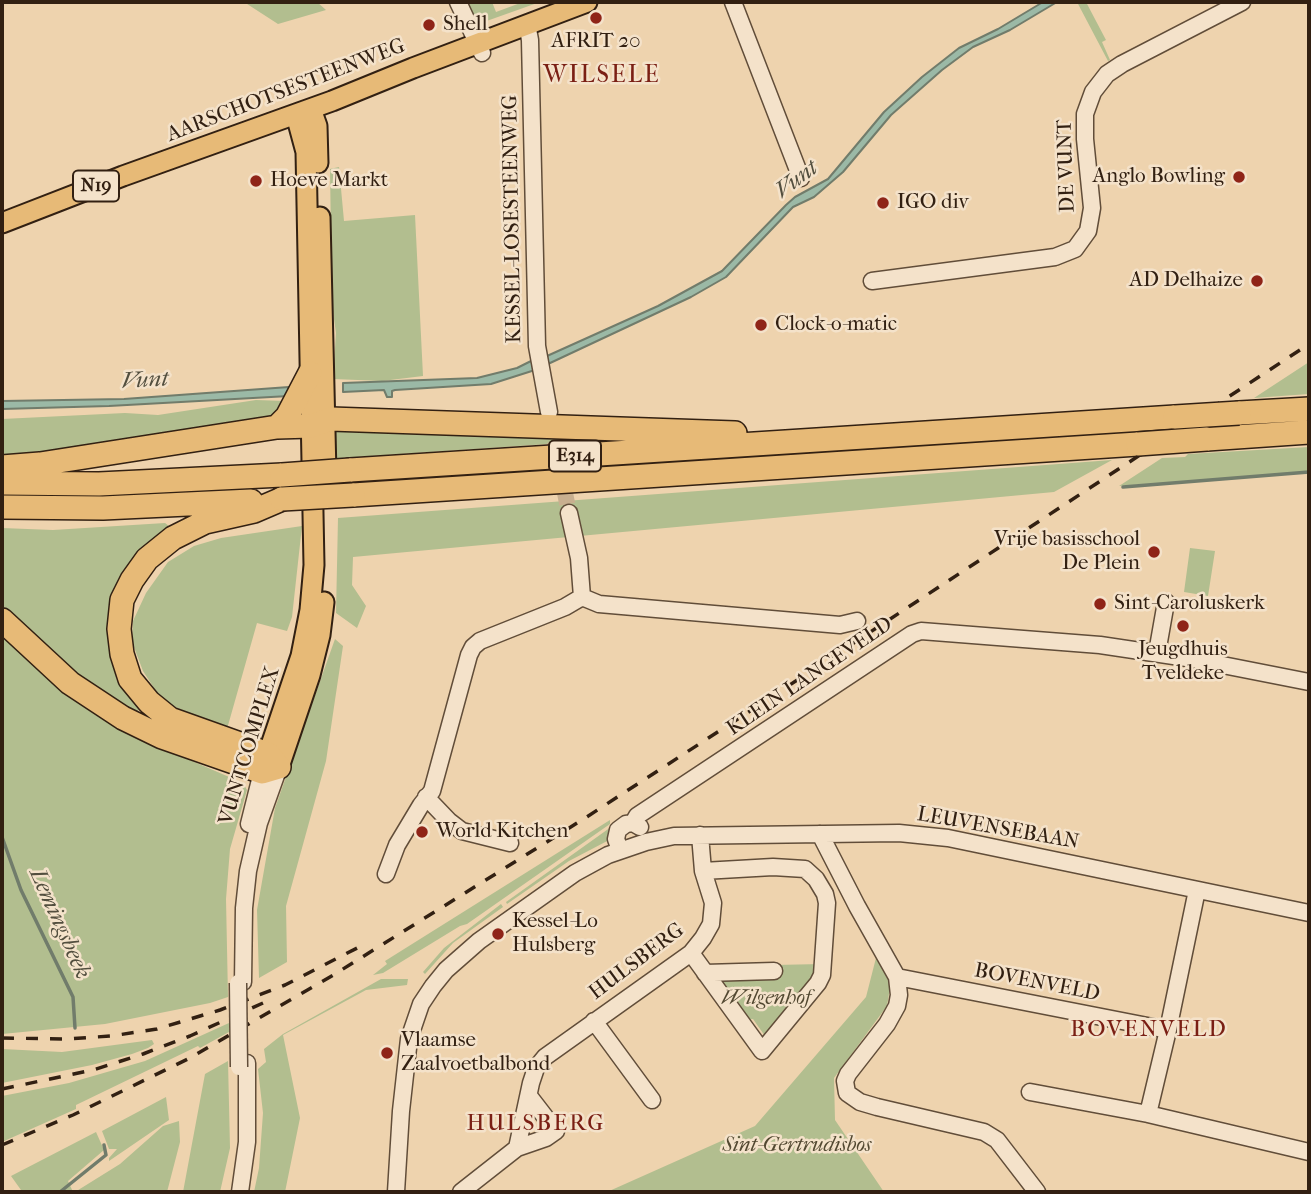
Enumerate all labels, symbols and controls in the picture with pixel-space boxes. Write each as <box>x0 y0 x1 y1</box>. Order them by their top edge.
marker: AFRIT 20 <box>588 10 604 26</box>
place label: Shell <box>443 12 487 38</box>
marker: Shell <box>421 17 437 33</box>
place label: AFRIT 20 <box>551 29 641 55</box>
street label: AARSCHOTSESTEENWEG <box>163 34 409 148</box>
district label: WILSELE <box>544 62 660 90</box>
street label: KESSEL-LOSESTEENWEG <box>498 95 528 343</box>
street label: DE VUNT <box>1053 119 1081 213</box>
water label: Vunt <box>770 155 824 205</box>
place label: Anglo Bowling <box>1092 164 1225 190</box>
place label: Hoeve Markt <box>270 168 388 194</box>
marker: Anglo Bowling <box>1231 169 1247 185</box>
road number: N19 <box>73 170 119 202</box>
marker: Hoeve Markt <box>248 173 264 189</box>
place label: IGO div <box>897 190 969 216</box>
marker: IGO div <box>875 195 891 211</box>
place label: AD Delhaize <box>1129 268 1243 294</box>
marker: AD Delhaize <box>1249 273 1265 289</box>
place label: Clock-o-matic <box>775 312 897 338</box>
marker: Clock-o-matic <box>753 317 769 333</box>
water label: Vunt <box>121 366 169 396</box>
road number: E314 <box>549 440 601 471</box>
place label: Vrije basisschool De Plein <box>994 527 1140 577</box>
marker: Vrije basisschool De Plein <box>1146 544 1162 560</box>
place label: Sint-Caroluskerk <box>1114 591 1265 617</box>
marker: Sint-Caroluskerk <box>1092 596 1108 612</box>
street label: KLEIN LANGEVELD <box>722 612 898 742</box>
marker: Jeugdhuis Tveldeke <box>1175 618 1191 634</box>
place label: Jeugdhuis Tveldeke <box>1138 637 1228 687</box>
street label: VUNTCOMPLEX <box>214 664 286 828</box>
street label: LEUVENSEBAAN <box>915 802 1081 856</box>
place label: World Kitchen <box>436 819 568 845</box>
marker: World Kitchen <box>414 824 430 840</box>
water label: Lemingsbeek <box>22 864 96 984</box>
place label: Kessel-Lo Hulsberg <box>512 909 598 959</box>
street label: HULSBERG <box>585 918 689 1006</box>
marker: Kessel-Lo Hulsberg <box>490 926 506 942</box>
street label: BOVENVELD <box>972 958 1102 1008</box>
park label: Wilgenhof <box>721 986 811 1012</box>
district label: BOVENVELD <box>1071 1016 1227 1044</box>
place label: Vlaamse Zaalvoetbalbond <box>401 1028 550 1078</box>
marker: Vlaamse Zaalvoetbalbond <box>379 1045 395 1061</box>
district label: HULSBERG <box>468 1110 604 1138</box>
park label: Sint-Gertrudisbos <box>722 1133 872 1159</box>

